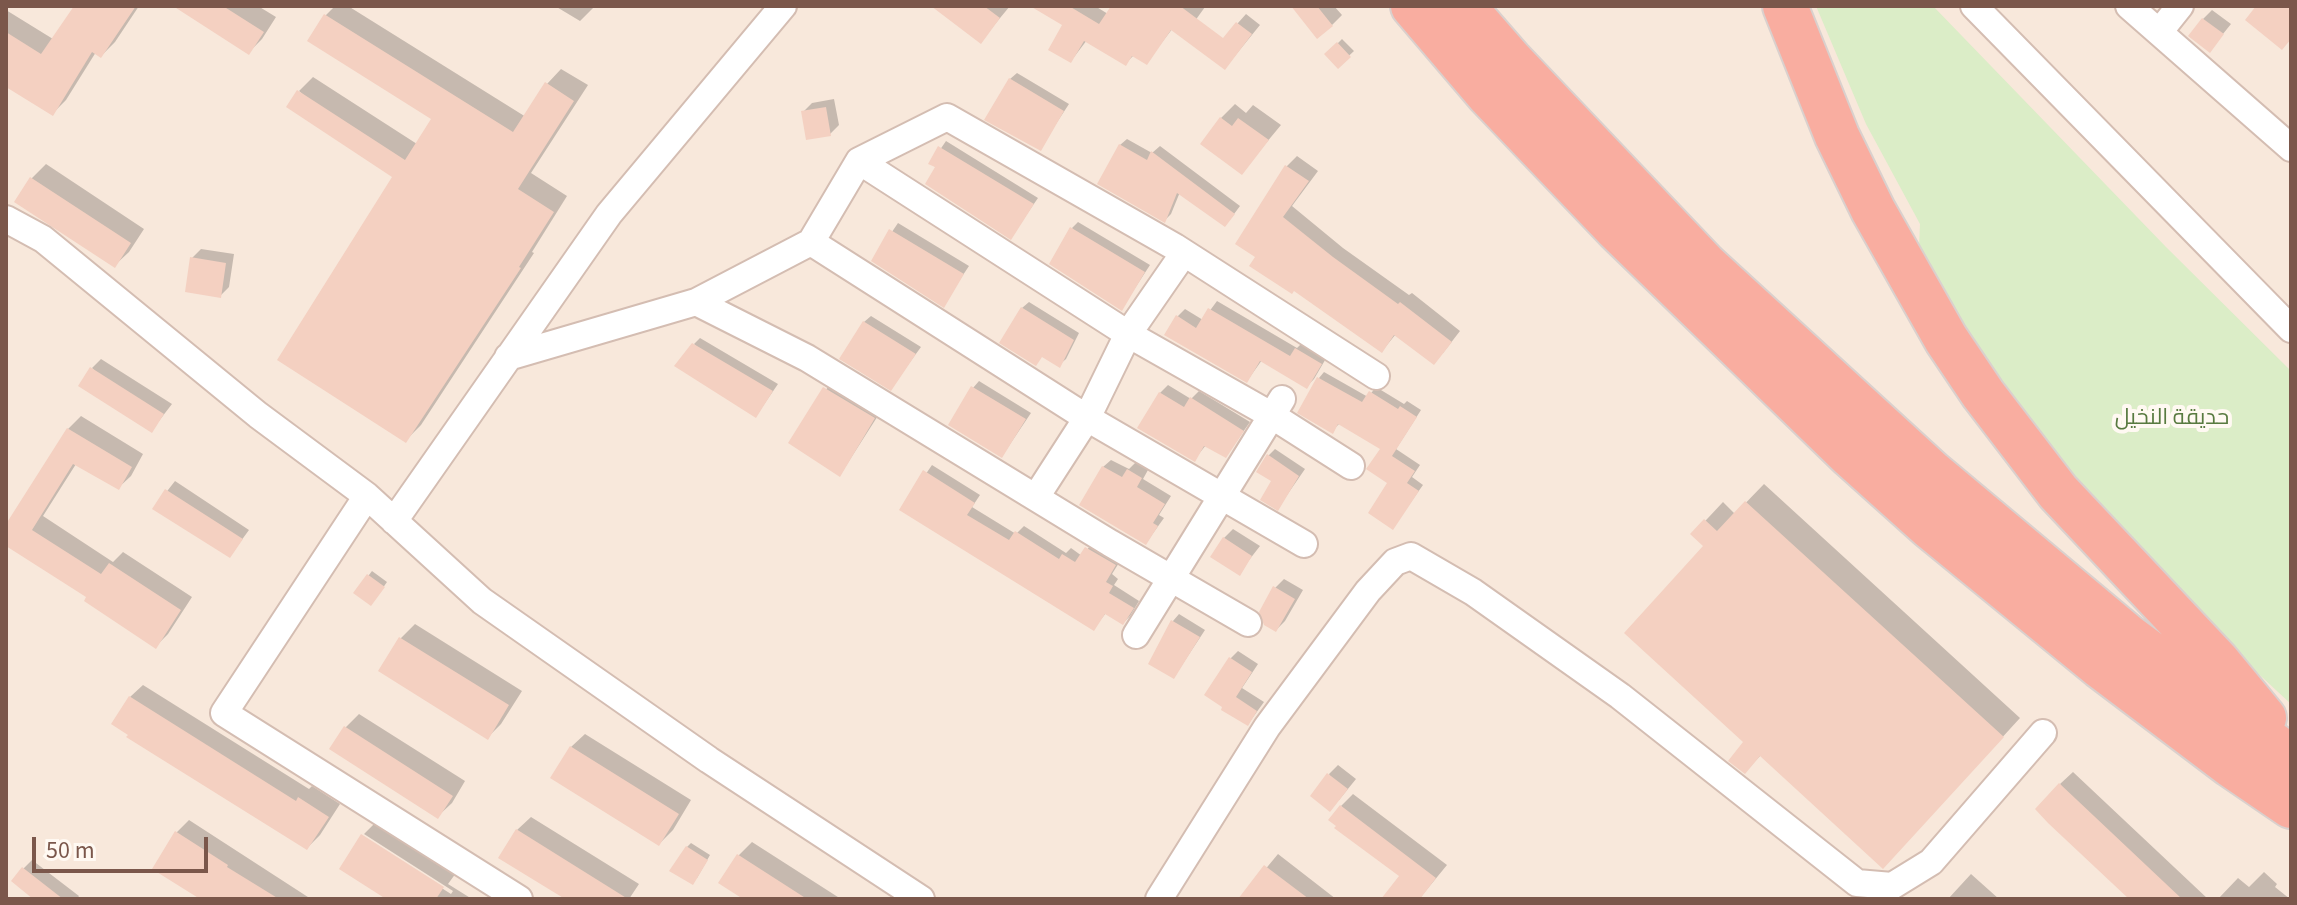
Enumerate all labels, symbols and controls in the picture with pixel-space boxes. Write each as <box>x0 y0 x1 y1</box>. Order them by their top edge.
park label: حديقة النخيل <box>2115 406 2229 432</box>
scale bar <box>36 821 212 871</box>
text: 50 m <box>46 833 95 868</box>

